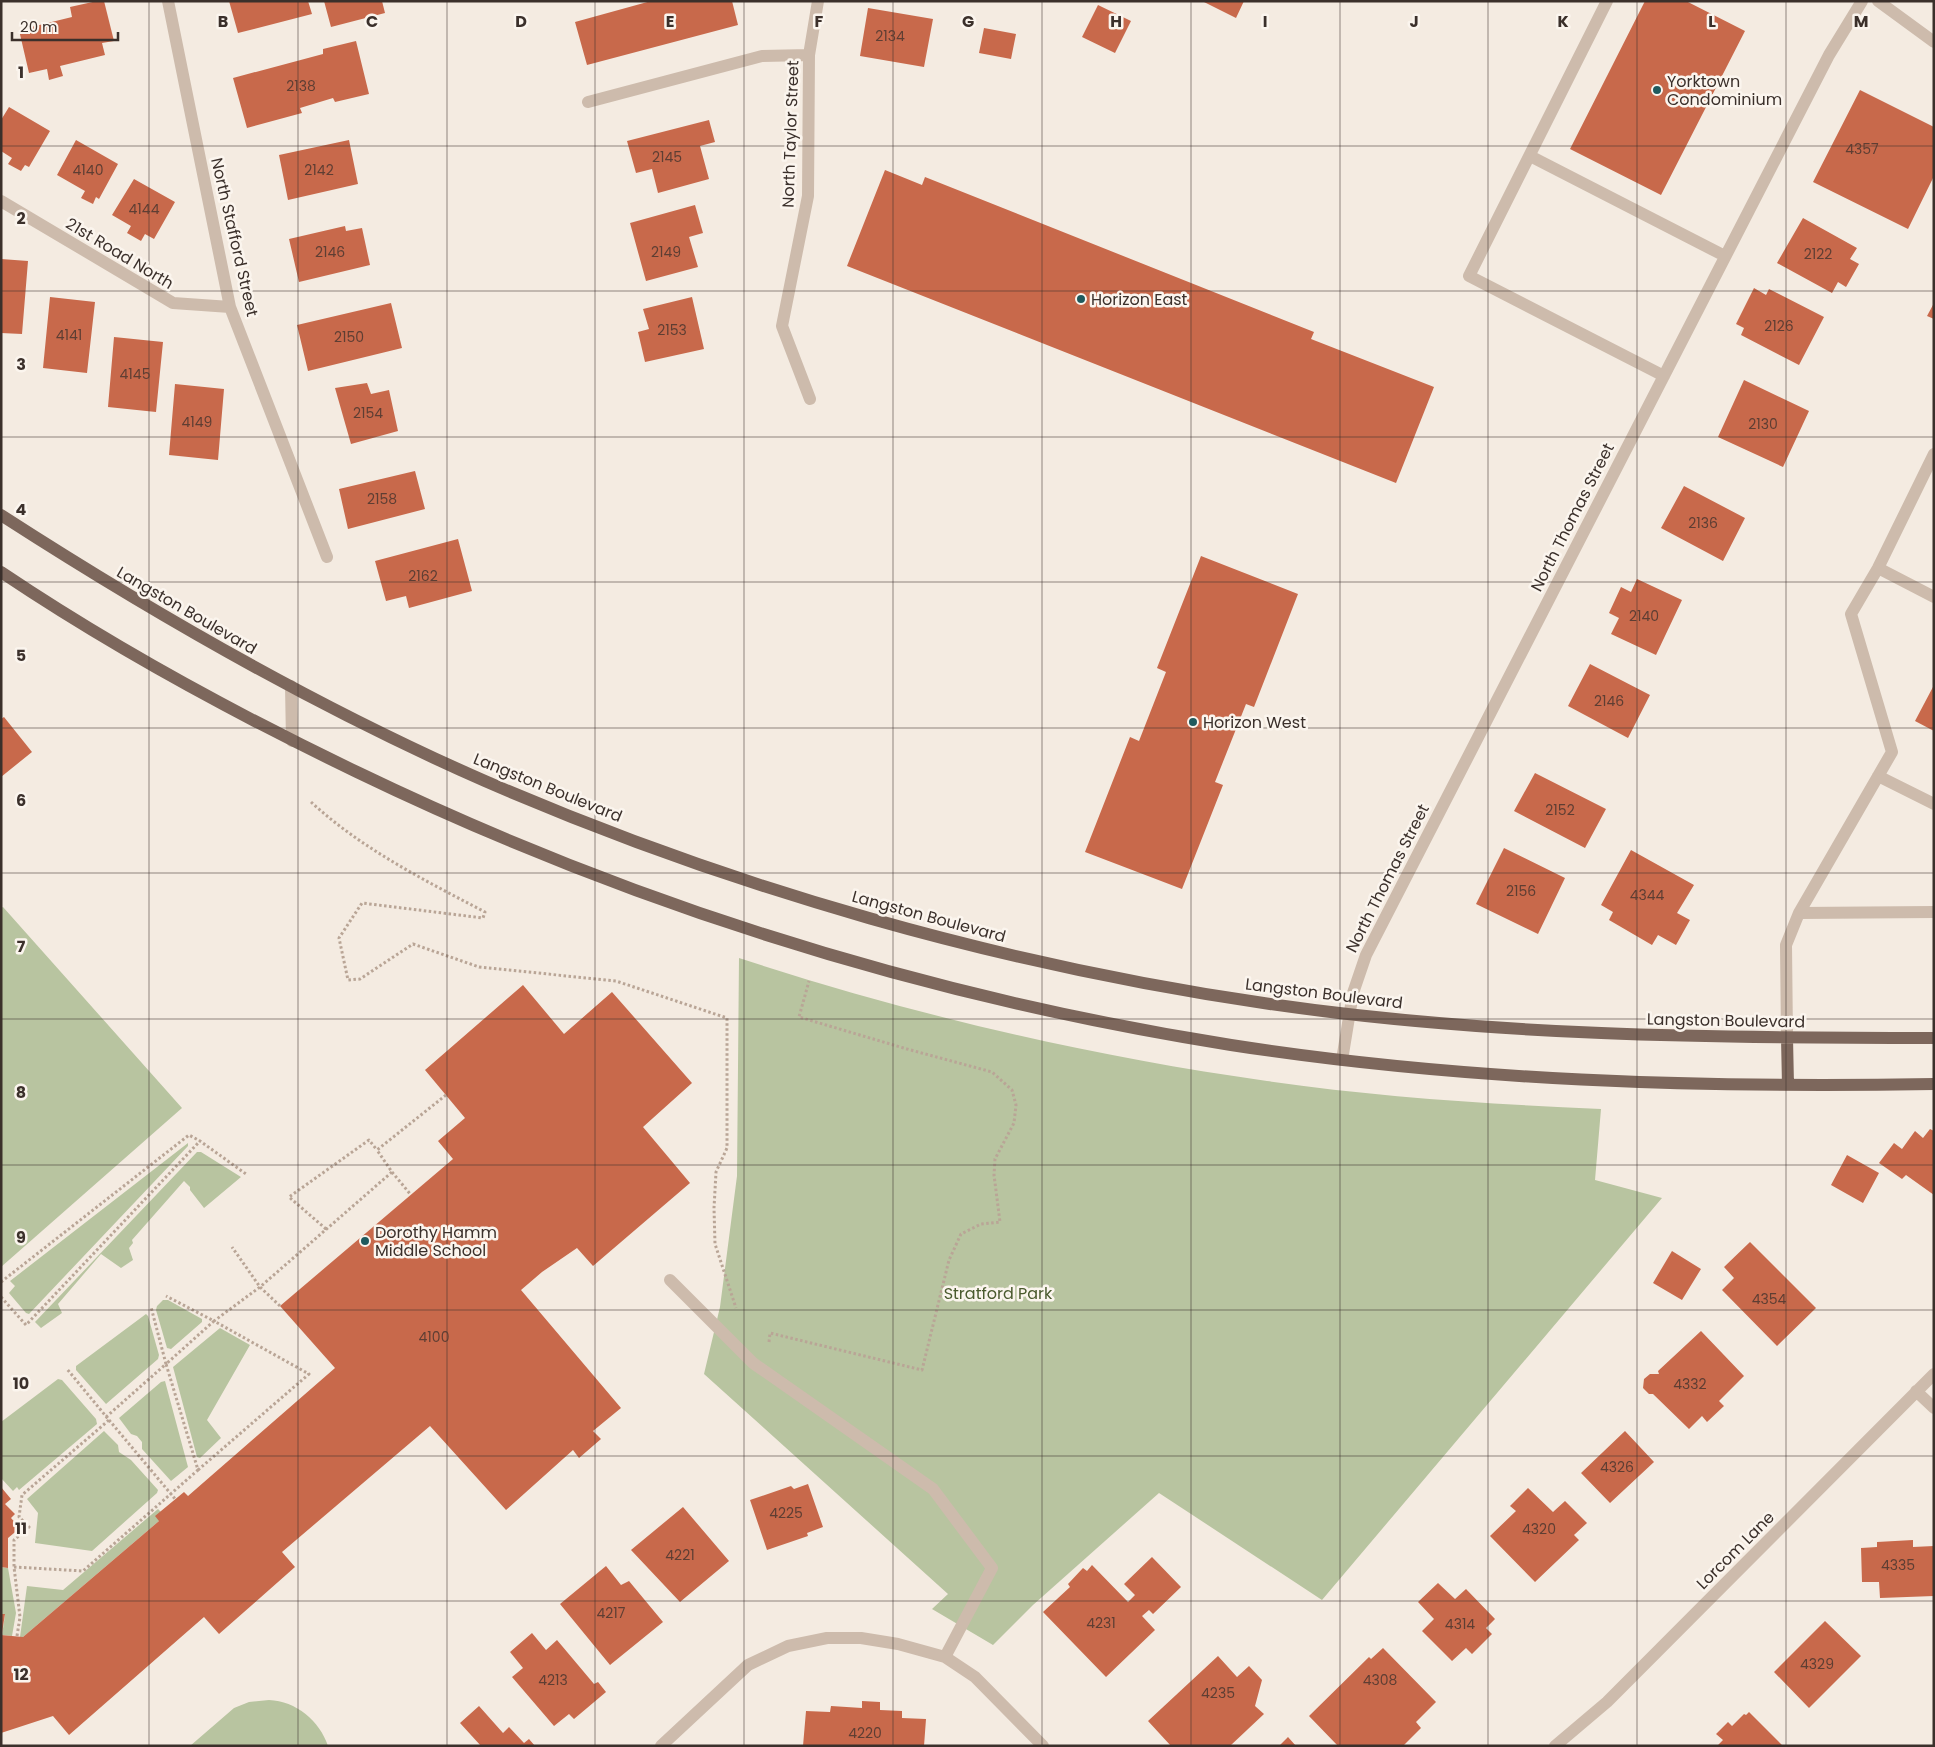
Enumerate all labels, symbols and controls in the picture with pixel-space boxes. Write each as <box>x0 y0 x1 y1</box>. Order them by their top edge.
scale bar <box>12 10 119 42</box>
text: B <box>218 10 228 33</box>
text: C <box>366 10 378 33</box>
text: D <box>515 10 527 33</box>
text: E <box>666 10 674 33</box>
text: F <box>815 10 824 33</box>
text: G <box>962 10 974 33</box>
text: H <box>1110 10 1122 33</box>
text: I <box>1263 10 1267 33</box>
text: J <box>1409 10 1419 33</box>
text: K <box>1557 10 1569 33</box>
text: L <box>1708 10 1716 33</box>
text: M <box>1854 10 1868 33</box>
text: 20 m <box>20 16 58 37</box>
house number: 2134 <box>875 26 905 46</box>
street label: North Taylor Street <box>776 60 805 208</box>
text: 1 <box>18 61 24 84</box>
place label: Yorktown Condominium <box>1667 70 1782 111</box>
house number: 2138 <box>286 76 316 96</box>
marker: Yorktown Condominium <box>1651 84 1663 96</box>
house number: 4357 <box>1845 139 1879 159</box>
house number: 2145 <box>652 147 682 167</box>
street label: North Stafford Street <box>205 155 264 319</box>
house number: 4140 <box>73 160 103 180</box>
house number: 2142 <box>304 160 334 180</box>
house number: 4144 <box>129 199 160 219</box>
text: 2 <box>16 207 26 230</box>
street label: 21st Road North <box>61 212 178 295</box>
house number: 2146 <box>315 242 345 262</box>
house number: 2149 <box>651 242 681 262</box>
house number: 2122 <box>1804 244 1832 264</box>
place label: Horizon East <box>1091 288 1188 311</box>
marker: Horizon East <box>1075 293 1087 305</box>
house number: 2126 <box>1764 316 1794 336</box>
house number: 2153 <box>657 320 687 340</box>
house number: 4141 <box>56 325 82 345</box>
house number: 2150 <box>334 327 364 347</box>
text: 3 <box>16 353 26 376</box>
house number: 4145 <box>120 364 150 384</box>
house number: 2154 <box>353 403 383 423</box>
house number: 4149 <box>182 412 212 432</box>
house number: 2130 <box>1748 414 1778 434</box>
street label: North Thomas Street <box>1525 439 1620 595</box>
house number: 2158 <box>367 489 397 509</box>
text: 4 <box>16 498 27 521</box>
house number: 2136 <box>1688 513 1718 533</box>
street label: Langston Boulevard <box>112 561 261 660</box>
house number: 2162 <box>408 566 438 586</box>
house number: 2140 <box>1629 606 1659 626</box>
text: 5 <box>16 644 26 667</box>
house number: 2146 <box>1594 691 1624 711</box>
place label: Horizon West <box>1203 711 1306 734</box>
marker: Horizon West <box>1187 716 1199 728</box>
street label: Langston Boulevard <box>470 747 626 828</box>
text: 6 <box>16 789 26 812</box>
street label: North Thomas Street <box>1340 800 1435 956</box>
house number: 2152 <box>1545 800 1575 820</box>
house number: 2156 <box>1506 881 1536 901</box>
street label: Langston Boulevard <box>849 885 1008 948</box>
house number: 4344 <box>1630 885 1665 905</box>
text: 7 <box>17 935 26 958</box>
street label: Langston Boulevard <box>1244 972 1404 1015</box>
street label: Langston Boulevard <box>1647 1008 1805 1033</box>
text: 8 <box>16 1081 26 1104</box>
place label: Dorothy Hamm Middle School <box>375 1221 497 1262</box>
text: 9 <box>16 1226 26 1249</box>
marker: Dorothy Hamm Middle School <box>359 1235 371 1247</box>
park label: Stratford Park <box>944 1282 1053 1305</box>
house number: 4354 <box>1752 1289 1787 1309</box>
house number: 4100 <box>419 1327 449 1347</box>
text: 10 <box>13 1372 29 1395</box>
house number: 4332 <box>1673 1374 1707 1394</box>
house number: 4326 <box>1600 1457 1634 1477</box>
house number: 4225 <box>769 1503 803 1523</box>
street label: Lorcom Lane <box>1691 1506 1780 1594</box>
text: 11 <box>15 1517 27 1540</box>
house number: 4320 <box>1522 1519 1556 1539</box>
house number: 4221 <box>665 1545 695 1565</box>
house number: 4335 <box>1881 1555 1915 1575</box>
house number: 4217 <box>597 1603 626 1623</box>
house number: 4231 <box>1086 1613 1116 1633</box>
house number: 4314 <box>1445 1614 1475 1634</box>
house number: 4329 <box>1800 1654 1834 1674</box>
text: 12 <box>13 1663 29 1686</box>
house number: 4213 <box>538 1670 568 1690</box>
house number: 4308 <box>1363 1670 1398 1690</box>
house number: 4235 <box>1201 1683 1235 1703</box>
house number: 4220 <box>848 1723 882 1743</box>

